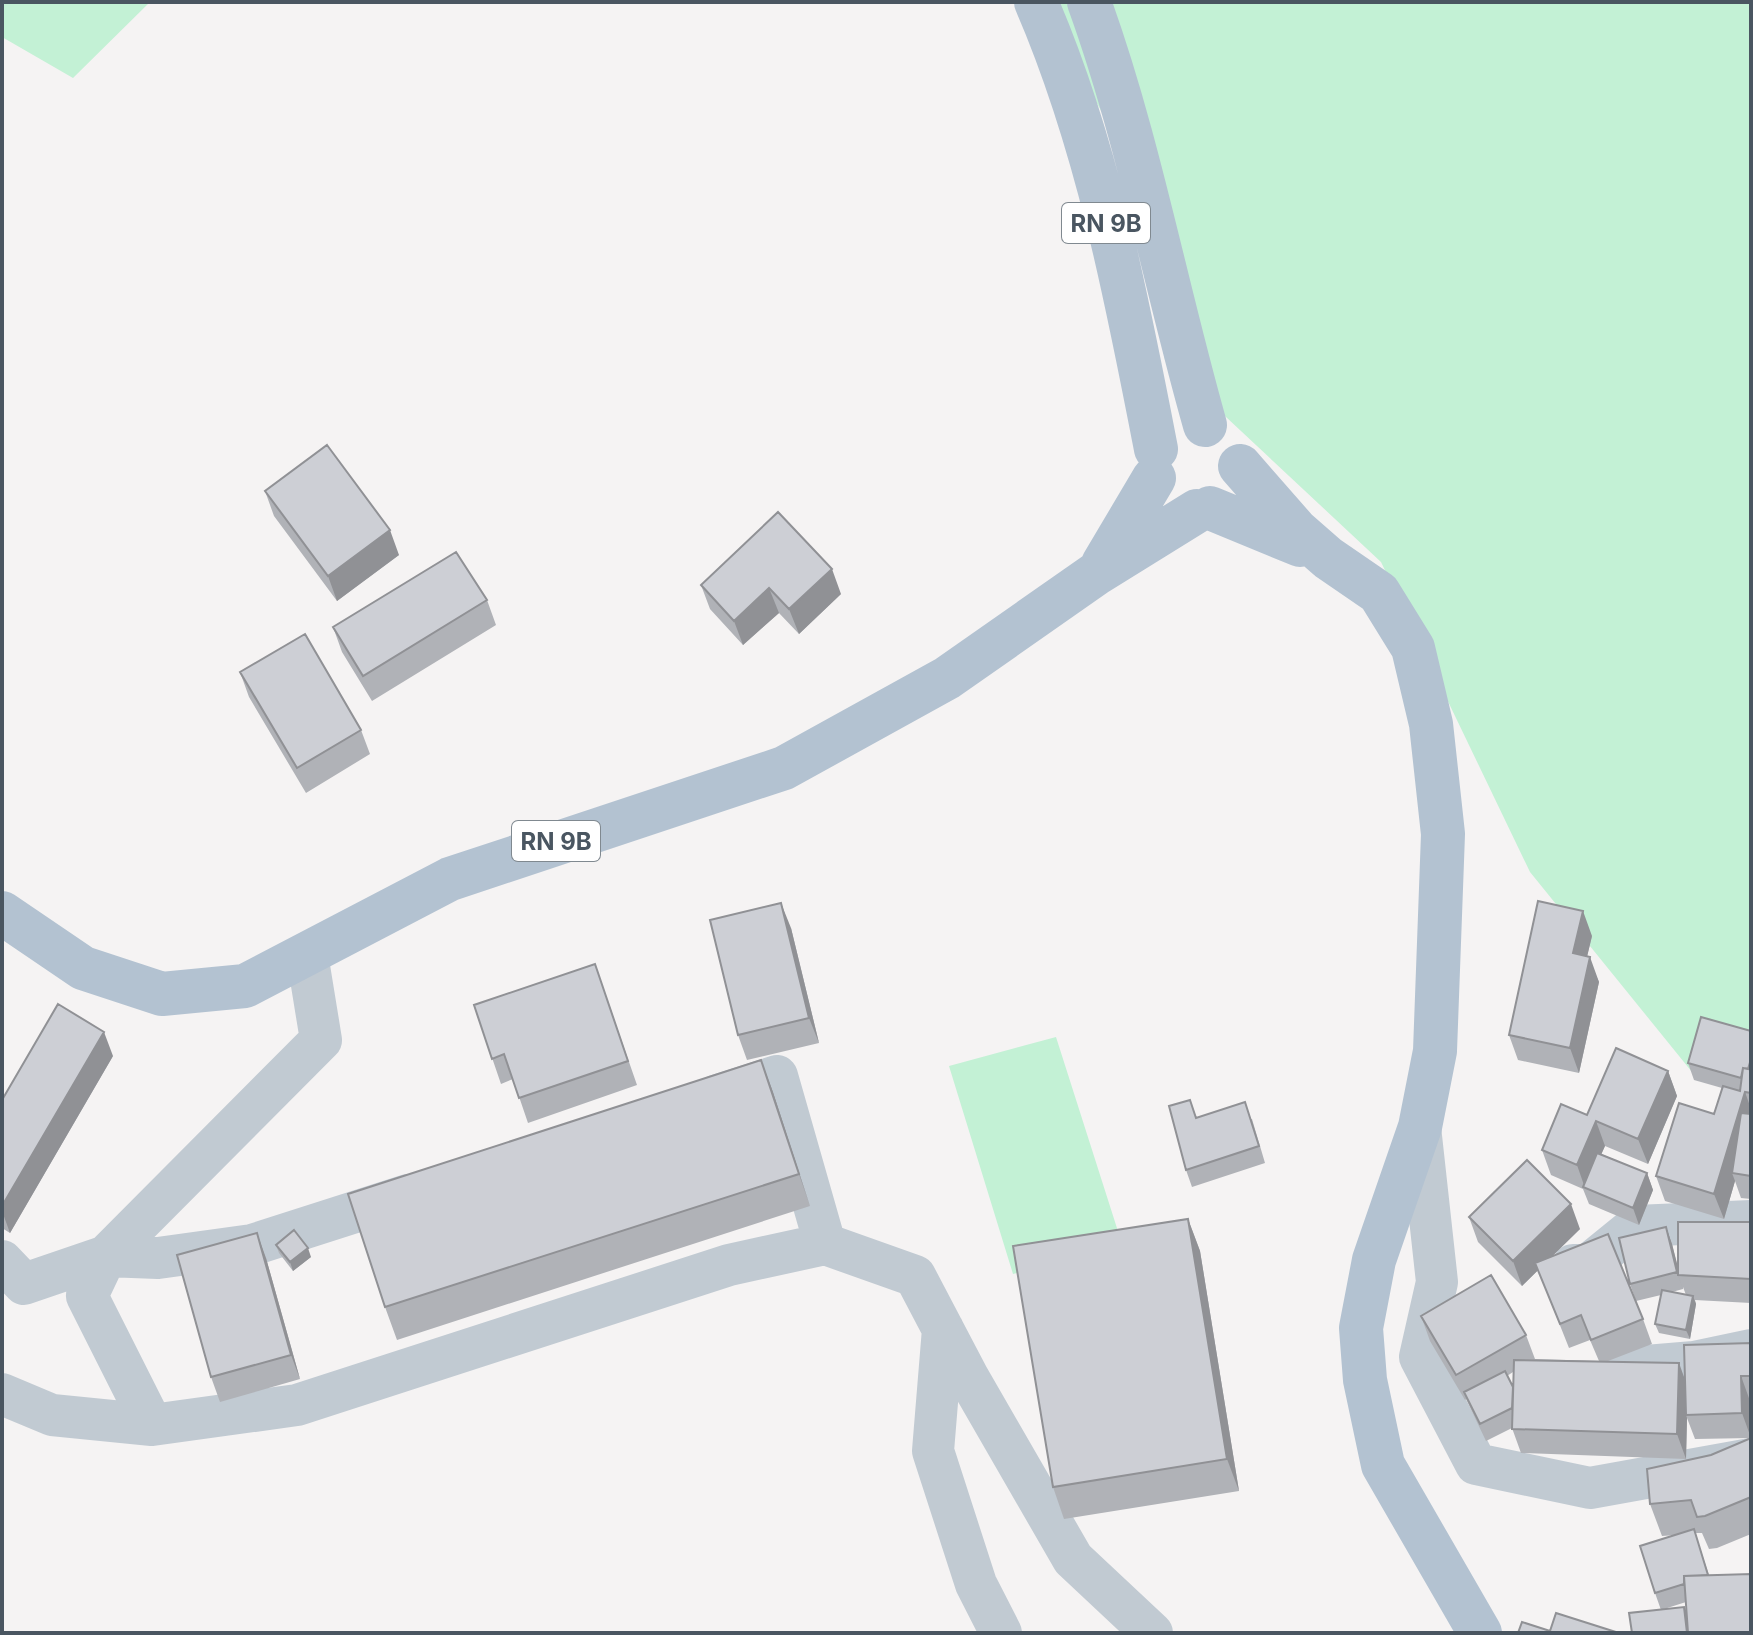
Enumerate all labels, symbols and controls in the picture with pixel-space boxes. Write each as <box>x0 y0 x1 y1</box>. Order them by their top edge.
road number: RN 9B <box>1062 203 1150 243</box>
road number: RN 9B <box>512 821 600 861</box>

